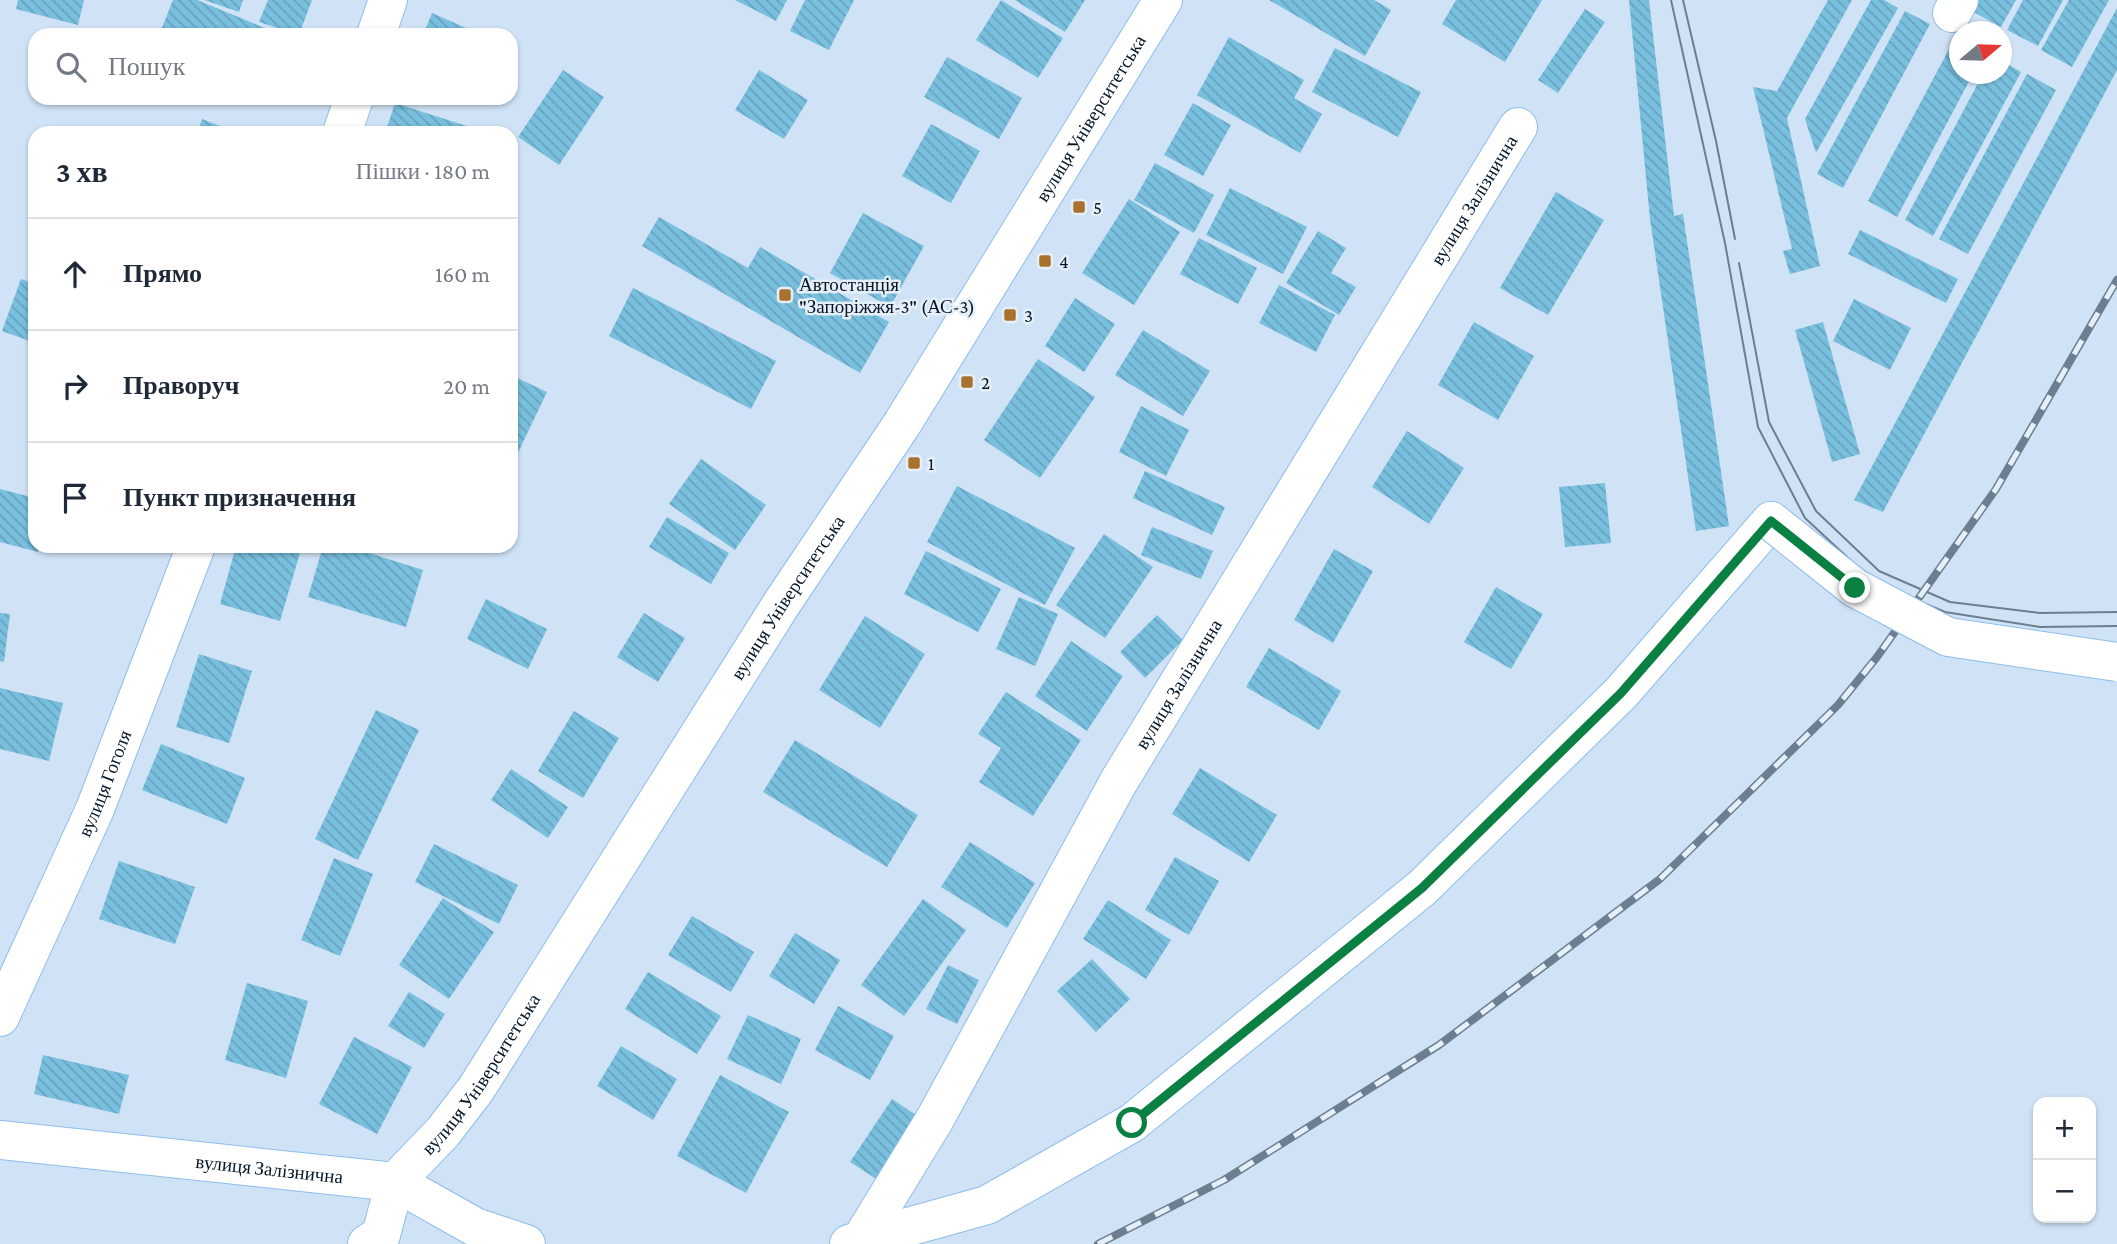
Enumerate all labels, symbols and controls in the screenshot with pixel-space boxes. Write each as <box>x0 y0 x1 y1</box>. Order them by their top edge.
north arrow <box>1949 21 2012 84</box>
search box <box>28 28 518 105</box>
street label: вулиця Університетська <box>1031 31 1150 205</box>
icon: search <box>52 48 90 86</box>
text: Пошук <box>108 52 185 81</box>
street label: вулиця Залізнична <box>1426 131 1521 269</box>
text: 3 хв <box>56 155 108 188</box>
text: Пішки · 180 m <box>356 158 490 184</box>
place label: 5 <box>1093 197 1102 218</box>
marker: 5 <box>1071 199 1087 215</box>
place label: 4 <box>1059 251 1069 272</box>
marker: 4 <box>1037 253 1053 269</box>
icon: ahead <box>56 255 94 293</box>
text: Прямо <box>123 259 202 288</box>
text: 160 m <box>435 261 490 287</box>
place label: Автостанція "Запоріжжя-3" (АС-3) <box>799 274 975 318</box>
marker: Автостанція "Запоріжжя-3" (АС-3) <box>777 287 793 303</box>
place label: 3 <box>1024 305 1033 326</box>
marker: 3 <box>1002 307 1018 323</box>
icon: right <box>56 367 94 405</box>
text: Праворуч <box>123 371 239 400</box>
place label: 2 <box>981 372 990 393</box>
text: 20 m <box>443 373 490 399</box>
marker: 2 <box>959 374 975 390</box>
place label: 1 <box>928 453 934 474</box>
marker: 1 <box>906 455 922 471</box>
icon: arrive <box>56 479 94 517</box>
text: Пункт призначення <box>123 483 356 512</box>
street label: вулиця Університетська <box>726 511 849 683</box>
route end <box>1839 572 1870 603</box>
street label: вулиця Залізнична <box>1131 615 1226 753</box>
street label: вулиця Гоголя <box>73 727 135 840</box>
street label: вулиця Університетська <box>417 989 544 1158</box>
map controls <box>2033 1097 2096 1223</box>
button: + <box>2033 1097 2096 1160</box>
route start <box>1116 1107 1147 1138</box>
street label: вулиця Залізнична <box>195 1150 345 1187</box>
button: − <box>2033 1160 2096 1223</box>

